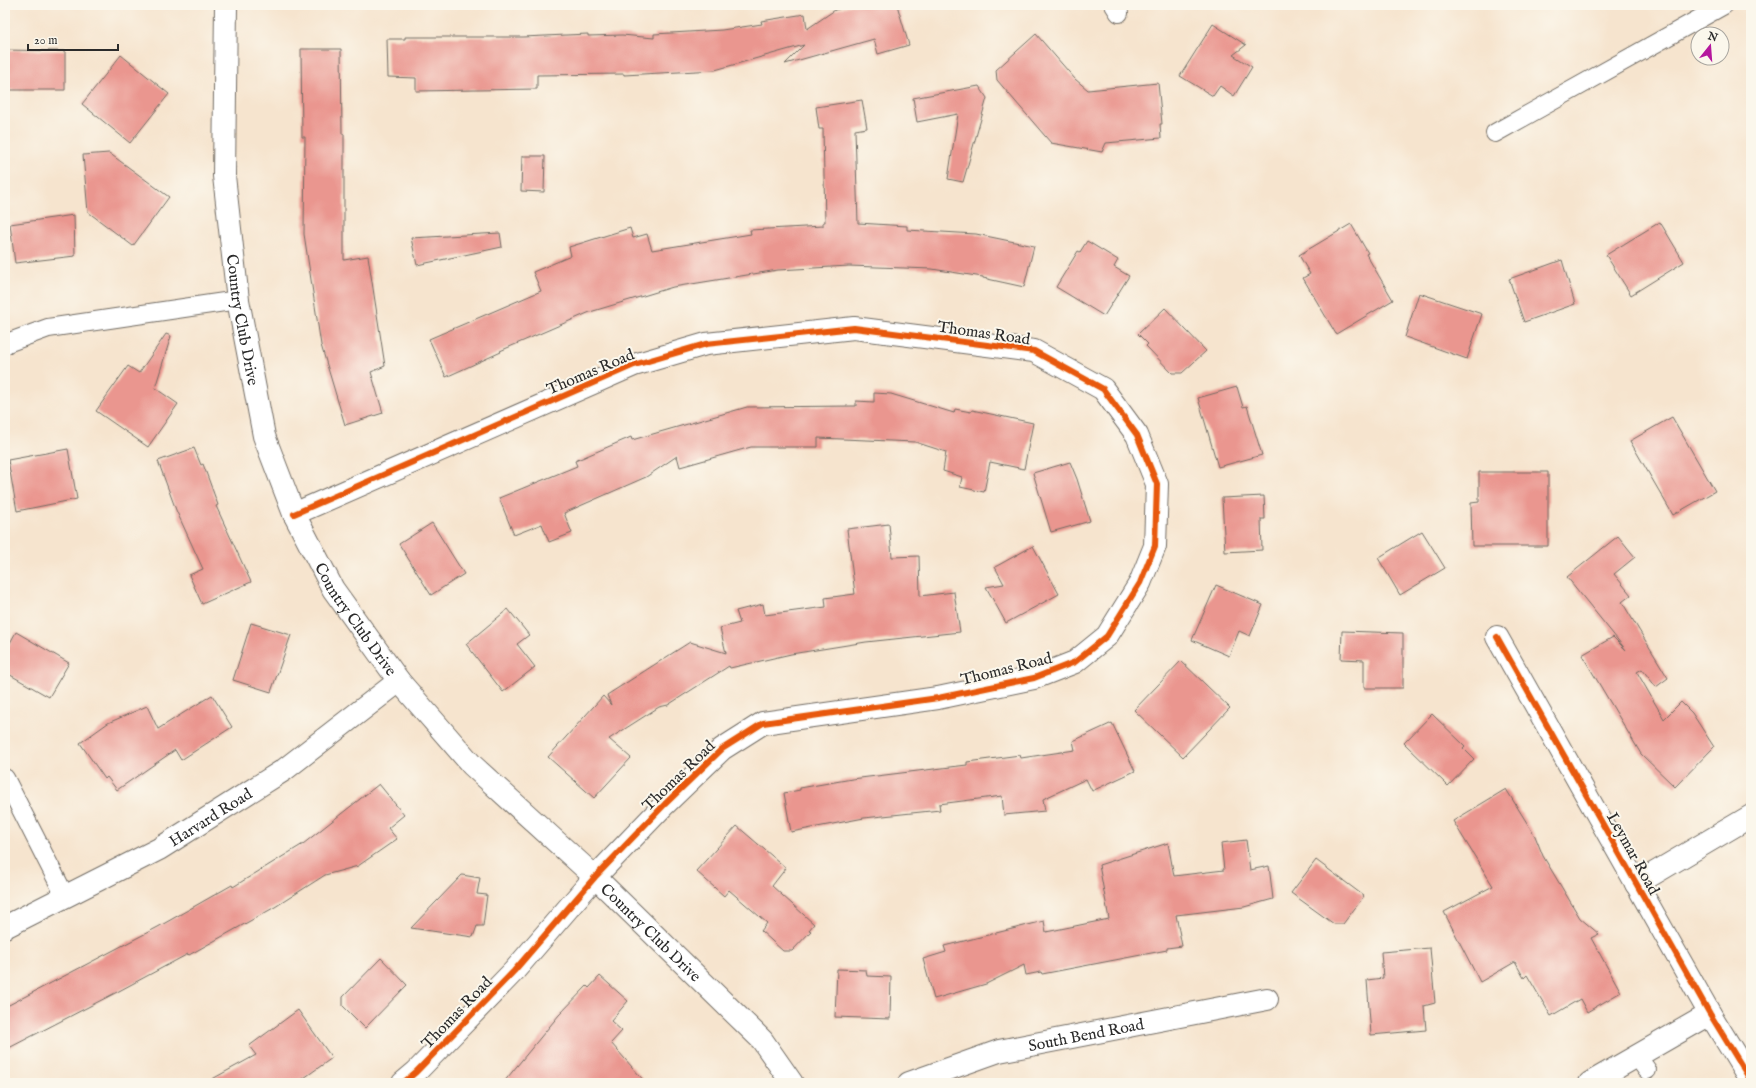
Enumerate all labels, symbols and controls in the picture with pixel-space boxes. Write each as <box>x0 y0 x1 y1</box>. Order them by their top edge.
scale bar <box>28 26 118 52</box>
north arrow <box>1690 26 1730 66</box>
text: N <box>1705 29 1720 46</box>
text: 20 m <box>34 33 57 48</box>
street label: Country Club Drive <box>221 253 262 387</box>
street label: Thomas Road <box>936 318 1032 350</box>
street label: Thomas Road <box>544 345 638 400</box>
street label: Country Club Drive <box>309 560 400 681</box>
street label: Thomas Road <box>959 649 1055 691</box>
street label: Thomas Road <box>639 736 720 816</box>
street label: Harvard Road <box>166 784 257 852</box>
street label: Leymar Road <box>1601 809 1663 899</box>
street label: Country Club Drive <box>595 880 705 987</box>
street label: Thomas Road <box>418 973 497 1054</box>
street label: South Bend Road <box>1027 1015 1146 1057</box>

